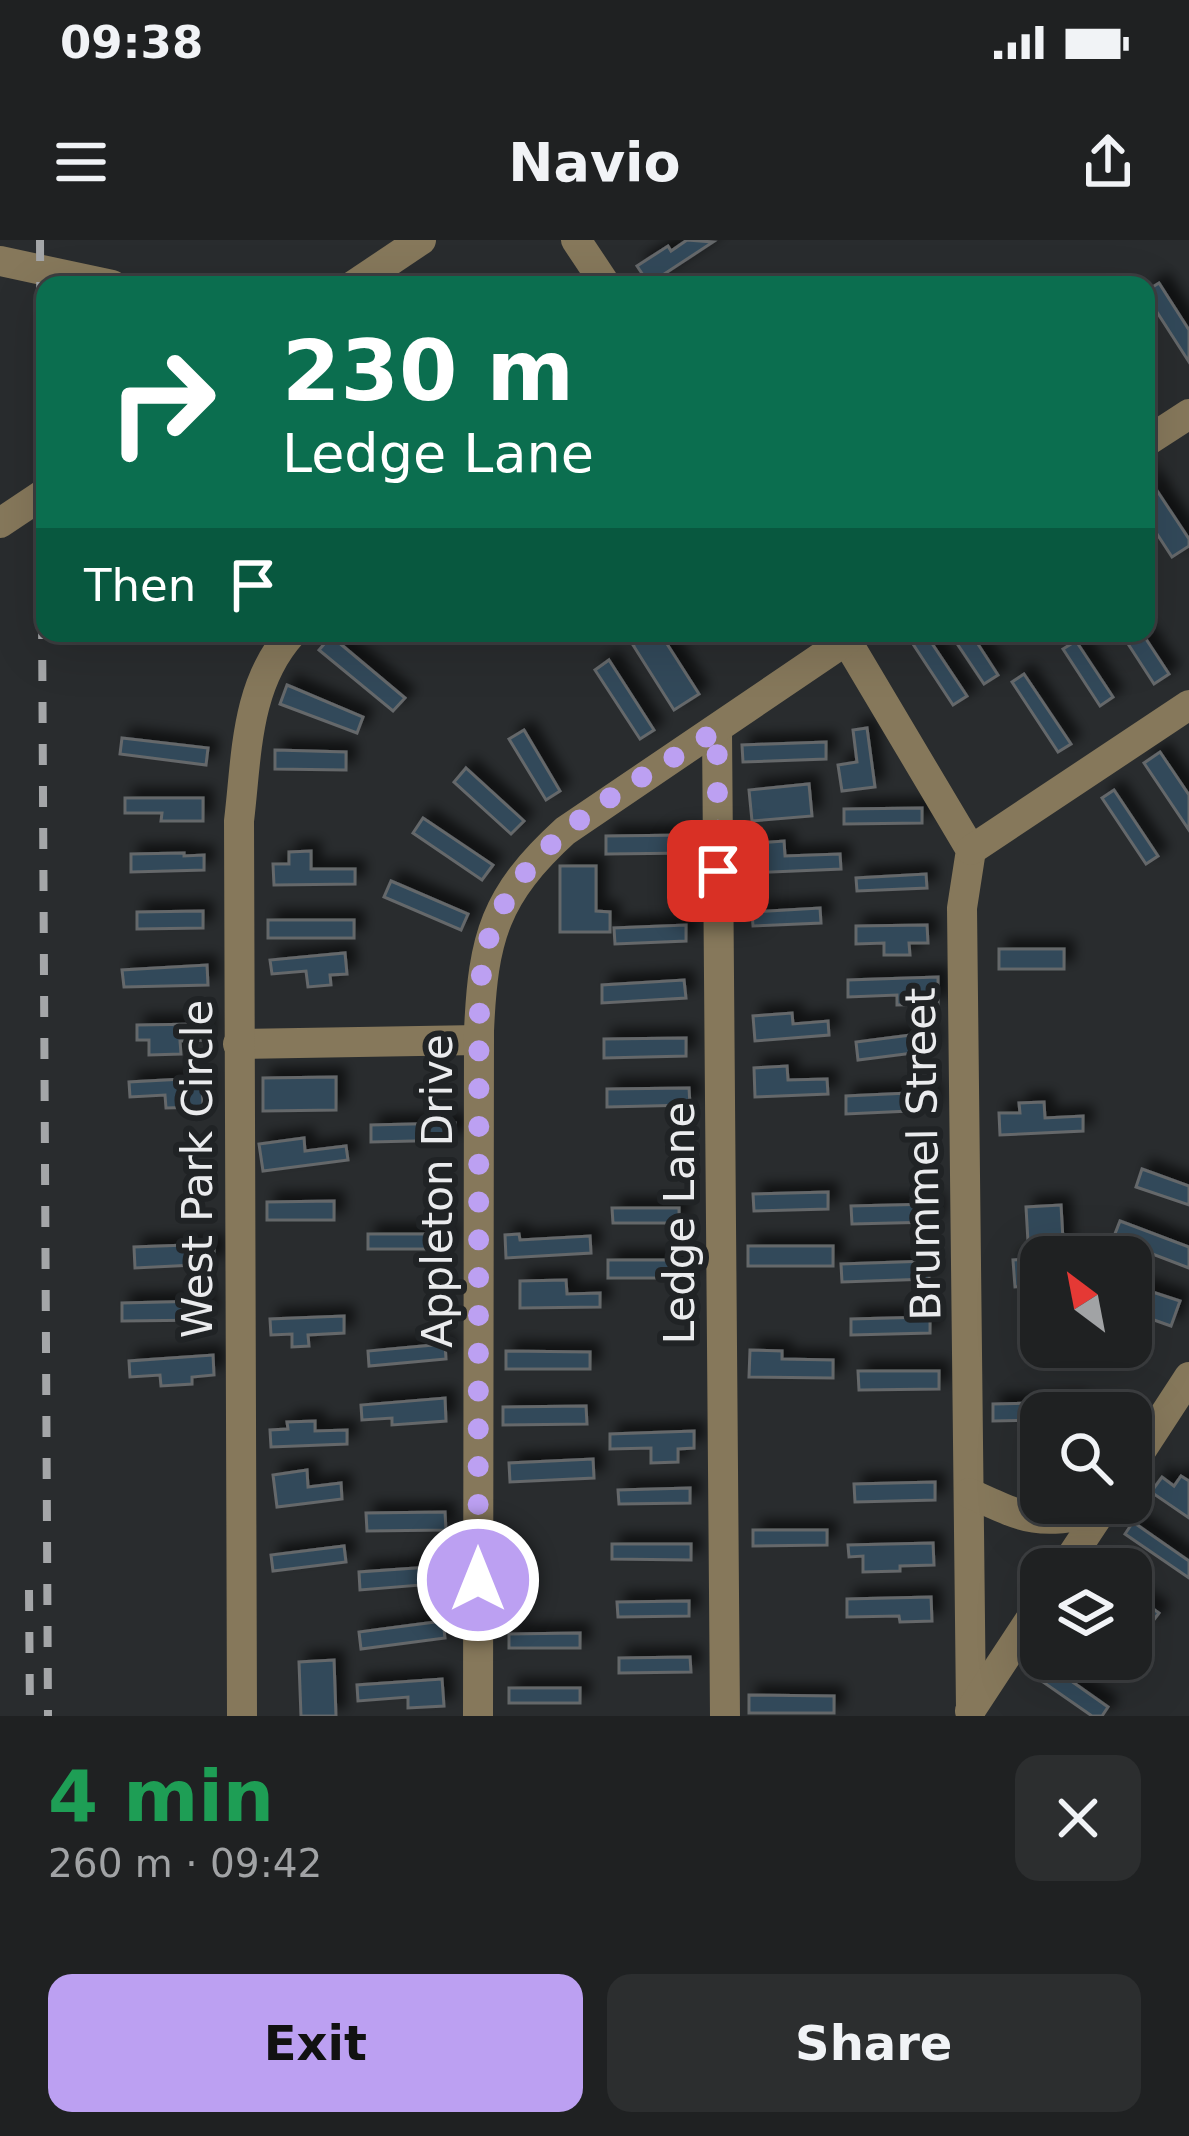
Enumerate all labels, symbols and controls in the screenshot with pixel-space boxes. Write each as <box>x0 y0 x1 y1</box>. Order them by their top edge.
text: 09:38 <box>60 16 203 69</box>
icon: menu <box>48 129 114 195</box>
icon: share <box>1075 129 1141 195</box>
text: Navio <box>508 131 681 194</box>
text: 230 m <box>282 322 574 420</box>
icon: right <box>84 324 240 480</box>
text: Ledge Lane <box>282 422 594 485</box>
icon: arrive <box>220 552 286 618</box>
text: Then <box>84 559 196 612</box>
pin <box>667 820 769 922</box>
icon: arrive <box>685 838 751 904</box>
street label: Brummel Street <box>896 987 950 1321</box>
street label: West Park Circle <box>173 1000 222 1338</box>
street label: Appleton Drive <box>413 1034 462 1348</box>
street label: Ledge Lane <box>655 1102 704 1344</box>
north arrow <box>1020 1236 1152 1368</box>
map controls <box>1020 1236 1152 1680</box>
button: search <box>1020 1392 1152 1524</box>
position arrow <box>415 1517 541 1643</box>
button: layers <box>1020 1548 1152 1680</box>
text: 4 min <box>48 1754 274 1838</box>
button: close <box>1015 1755 1141 1881</box>
text: 260 m · 09:42 <box>48 1841 322 1886</box>
button: Exit <box>48 1974 583 2112</box>
button: Share <box>607 1974 1141 2112</box>

